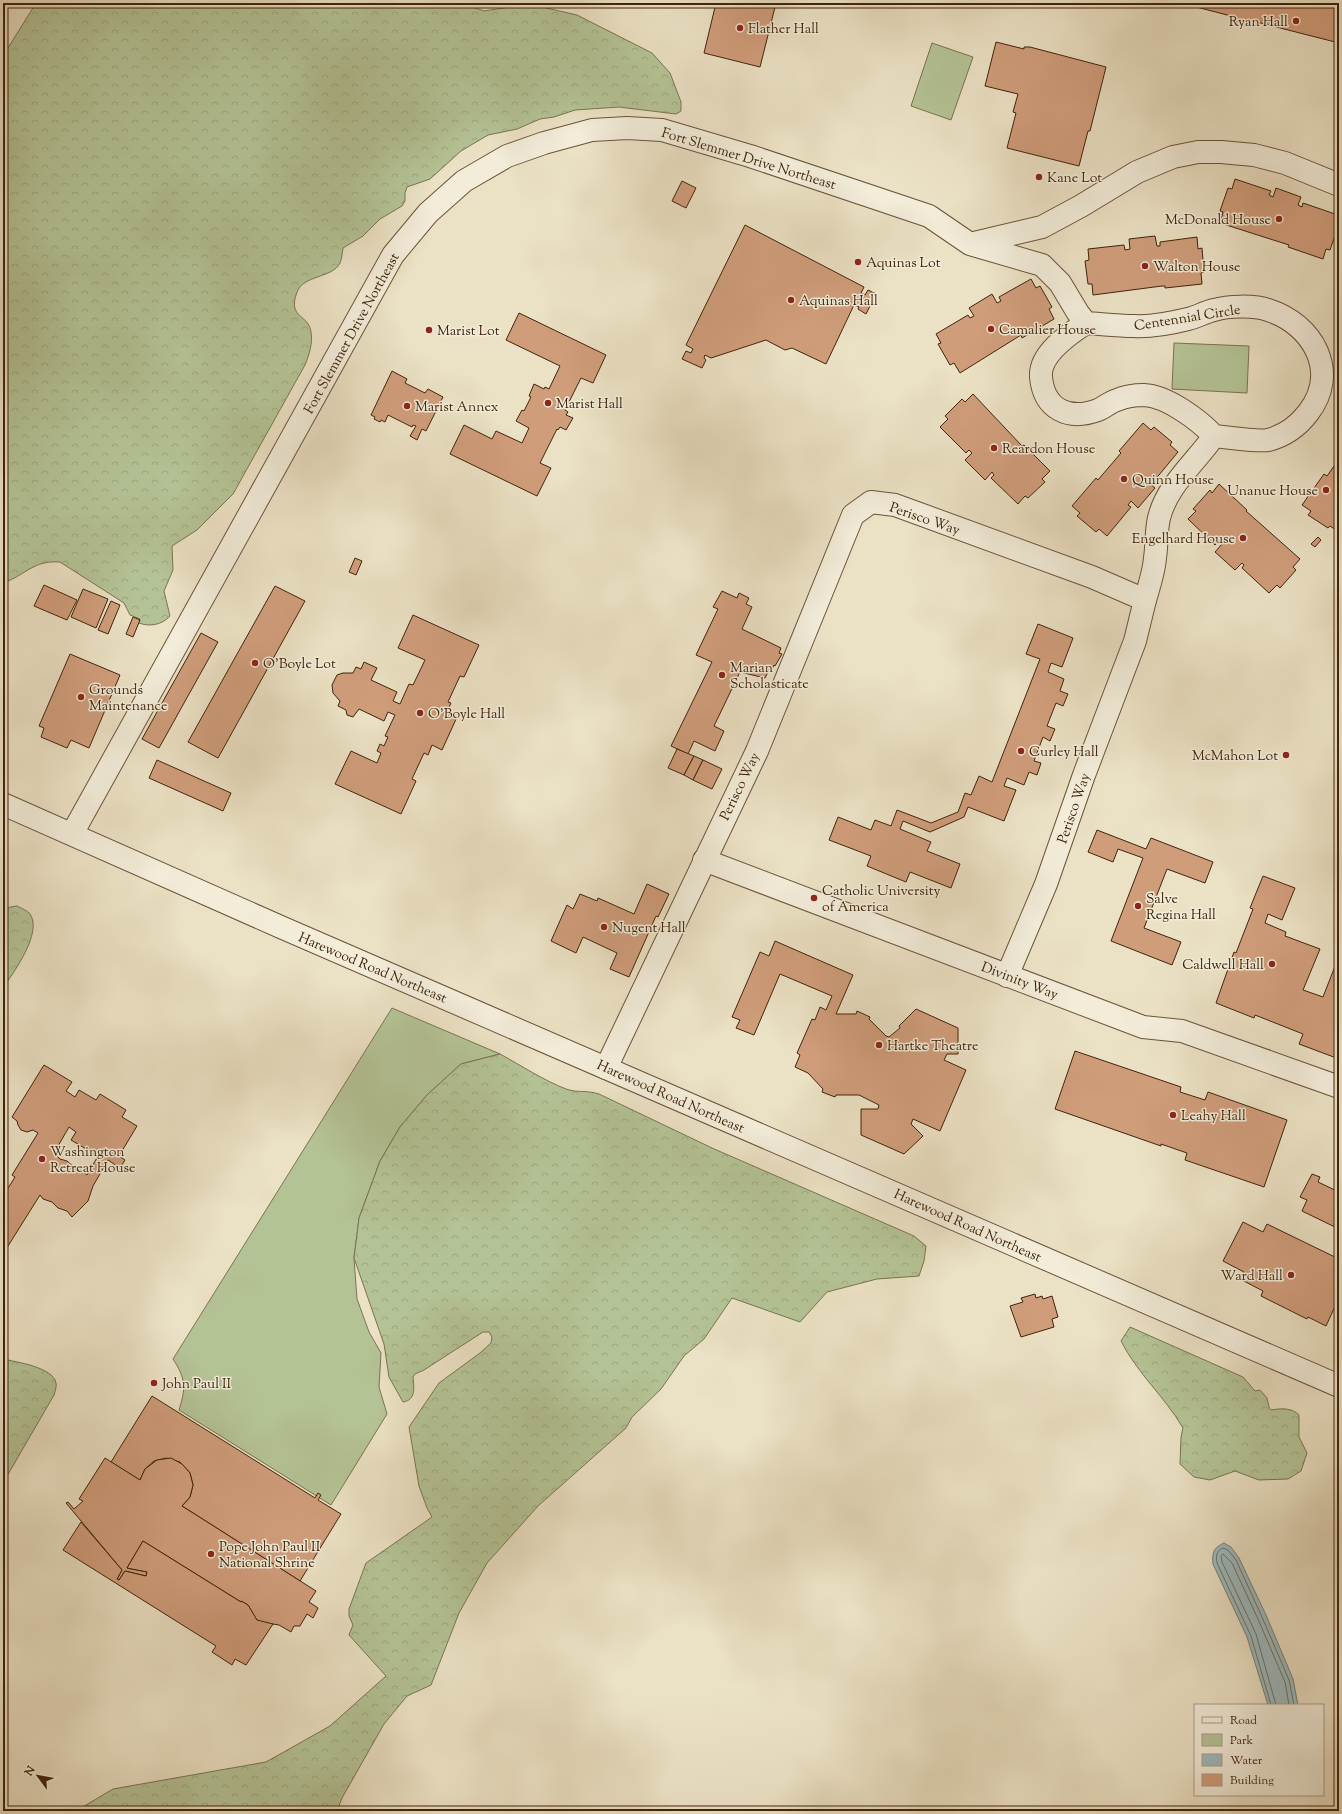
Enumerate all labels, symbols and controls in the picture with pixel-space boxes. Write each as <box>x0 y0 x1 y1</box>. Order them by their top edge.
place label: Ryan Hall <box>1229 13 1288 33</box>
marker: Ryan Hall <box>1291 16 1301 26</box>
place label: Flather Hall <box>748 20 819 40</box>
marker: Flather Hall <box>735 23 745 33</box>
street label: Fort Slemmer Drive Northeast <box>659 124 838 196</box>
place label: Kane Lot <box>1047 169 1102 189</box>
marker: Kane Lot <box>1034 172 1044 182</box>
place label: McDonald House <box>1165 211 1271 231</box>
marker: McDonald House <box>1274 214 1284 224</box>
street label: Fort Slemmer Drive Northeast <box>300 250 406 418</box>
place label: Aquinas Lot <box>866 254 941 274</box>
marker: Aquinas Lot <box>853 257 863 267</box>
place label: Walton House <box>1153 258 1240 278</box>
marker: Walton House <box>1140 261 1150 271</box>
place label: Aquinas Hall <box>799 292 878 312</box>
marker: Aquinas Hall <box>786 295 796 305</box>
street label: Centennial Circle <box>1133 301 1242 337</box>
place label: Camalier House <box>999 321 1096 341</box>
place label: Marist Lot <box>437 322 500 342</box>
marker: Camalier House <box>986 324 996 334</box>
marker: Marist Lot <box>424 325 434 335</box>
place label: Marist Hall <box>556 395 623 415</box>
place label: Marist Annex <box>415 398 499 418</box>
marker: Marist Hall <box>543 398 553 408</box>
marker: Marist Annex <box>402 401 412 411</box>
place label: Reardon House <box>1002 440 1095 460</box>
marker: Reardon House <box>989 443 999 453</box>
place label: Quinn House <box>1132 471 1214 491</box>
marker: Quinn House <box>1119 474 1129 484</box>
place label: Unanue House <box>1227 482 1318 502</box>
marker: Unanue House <box>1321 485 1331 495</box>
street label: Perisco Way <box>886 498 962 541</box>
place label: Engelhard House <box>1132 530 1235 550</box>
marker: Engelhard House <box>1238 533 1248 543</box>
place label: O'Boyle Lot <box>263 655 336 675</box>
marker: O'Boyle Lot <box>250 658 260 668</box>
place label: Marian Scholasticate <box>730 659 809 695</box>
marker: Marian Scholasticate <box>717 670 727 680</box>
place label: Grounds Maintenance <box>89 681 167 717</box>
marker: Grounds Maintenance <box>76 692 86 702</box>
place label: O'Boyle Hall <box>428 705 505 725</box>
marker: O'Boyle Hall <box>415 708 425 718</box>
place label: Curley Hall <box>1029 743 1099 763</box>
marker: Curley Hall <box>1016 746 1026 756</box>
place label: McMahon Lot <box>1192 747 1278 767</box>
street label: Perisco Way <box>716 749 766 824</box>
marker: McMahon Lot <box>1281 750 1291 760</box>
street label: Perisco Way <box>1053 771 1096 847</box>
place label: Catholic University of America <box>822 882 940 918</box>
place label: Salve Regina Hall <box>1146 890 1216 926</box>
marker: Catholic University of America <box>809 893 819 903</box>
marker: Salve Regina Hall <box>1133 901 1143 911</box>
place label: Nugent Hall <box>612 919 686 939</box>
marker: Nugent Hall <box>599 922 609 932</box>
street label: Harewood Road Northeast <box>295 928 450 1009</box>
place label: Caldwell Hall <box>1182 956 1264 976</box>
street label: Divinity Way <box>978 958 1061 1006</box>
marker: Caldwell Hall <box>1267 959 1277 969</box>
place label: Hartke Theatre <box>887 1037 979 1057</box>
marker: Hartke Theatre <box>874 1040 884 1050</box>
street label: Harewood Road Northeast <box>593 1056 747 1140</box>
place label: Leahy Hall <box>1181 1107 1246 1127</box>
marker: Leahy Hall <box>1168 1110 1178 1120</box>
place label: Washington Retreat House <box>50 1143 136 1179</box>
marker: Washington Retreat House <box>37 1154 47 1164</box>
street label: Harewood Road Northeast <box>890 1185 1044 1269</box>
place label: Ward Hall <box>1221 1267 1283 1287</box>
marker: Ward Hall <box>1286 1270 1296 1280</box>
place label: John Paul II <box>161 1375 232 1395</box>
marker: John Paul II <box>149 1378 159 1388</box>
place label: Pope John Paul II National Shrine <box>219 1538 321 1574</box>
marker: Pope John Paul II National Shrine <box>206 1549 216 1559</box>
legend <box>1194 1704 1324 1796</box>
text: Road <box>1230 1712 1257 1730</box>
text: Park <box>1230 1732 1253 1750</box>
text: Water <box>1230 1752 1263 1770</box>
north arrow <box>18 1756 58 1796</box>
text: N <box>21 1763 40 1780</box>
text: Building <box>1230 1772 1274 1790</box>

